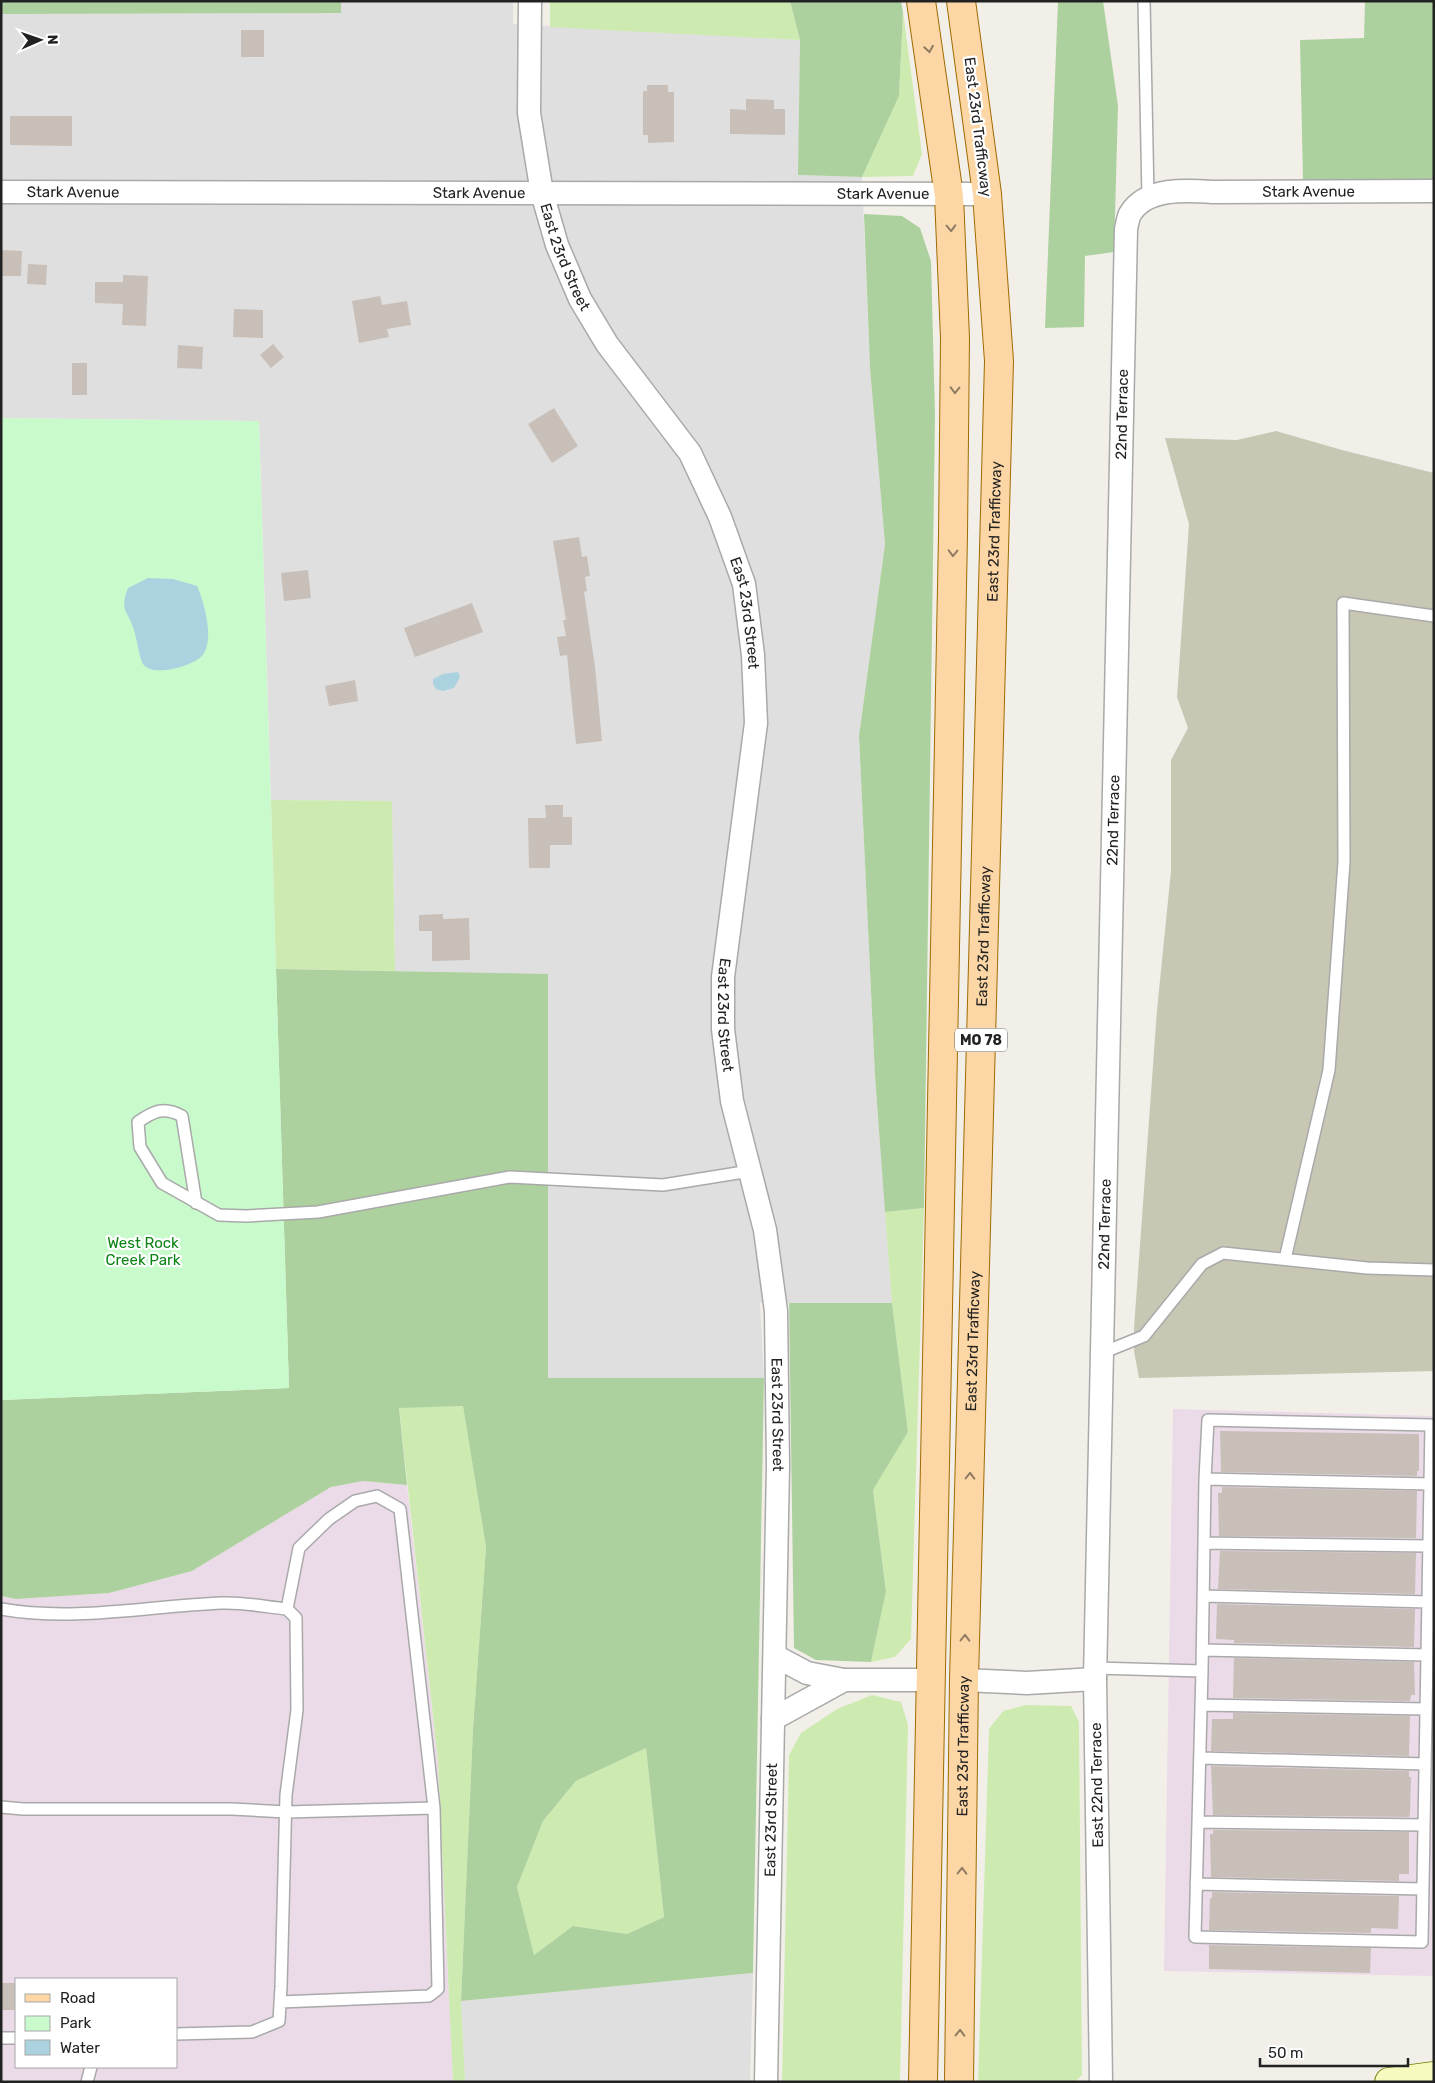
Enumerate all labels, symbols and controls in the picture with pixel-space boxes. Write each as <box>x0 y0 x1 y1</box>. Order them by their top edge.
north arrow <box>15 15 65 65</box>
text: N <box>44 34 61 45</box>
one-way arrow <box>923 46 934 54</box>
street label: East 23rd Trafficway <box>961 56 995 198</box>
street label: Stark Avenue <box>1262 182 1355 201</box>
street label: Stark Avenue <box>27 183 119 201</box>
street label: Stark Avenue <box>433 184 525 202</box>
street label: Stark Avenue <box>837 185 929 203</box>
street label: East 23rd Street <box>536 201 594 314</box>
one-way arrow <box>945 224 956 232</box>
street label: 22nd Terrace <box>1112 369 1132 460</box>
one-way arrow <box>950 387 960 395</box>
street label: East 23rd Trafficway <box>984 461 1005 602</box>
one-way arrow <box>948 550 958 557</box>
street label: East 23rd Street <box>726 554 763 670</box>
street label: 22nd Terrace <box>1103 775 1123 866</box>
street label: East 23rd Trafficway <box>973 866 995 1007</box>
street label: East 23rd Street <box>714 957 737 1073</box>
road number: MO 78 <box>955 1028 1007 1052</box>
street label: 22nd Terrace <box>1095 1179 1115 1270</box>
park label: West Rock Creek Park <box>106 1234 181 1269</box>
street label: East 23rd Trafficway <box>962 1271 984 1412</box>
street label: East 23rd Street <box>768 1357 787 1472</box>
one-way arrow <box>964 1471 975 1479</box>
one-way arrow <box>960 1634 971 1642</box>
street label: East 23rd Trafficway <box>953 1675 973 1816</box>
street label: East 22nd Terrace <box>1087 1722 1107 1848</box>
street label: East 23rd Street <box>761 1763 781 1877</box>
one-way arrow <box>957 1866 967 1874</box>
legend <box>15 1978 178 2068</box>
text: Road <box>60 1989 96 2007</box>
text: Park <box>60 2014 91 2032</box>
one-way arrow <box>955 2029 965 2036</box>
scale bar <box>1260 2036 1408 2068</box>
text: Water <box>60 2039 100 2057</box>
text: 50 m <box>1268 2044 1303 2062</box>

